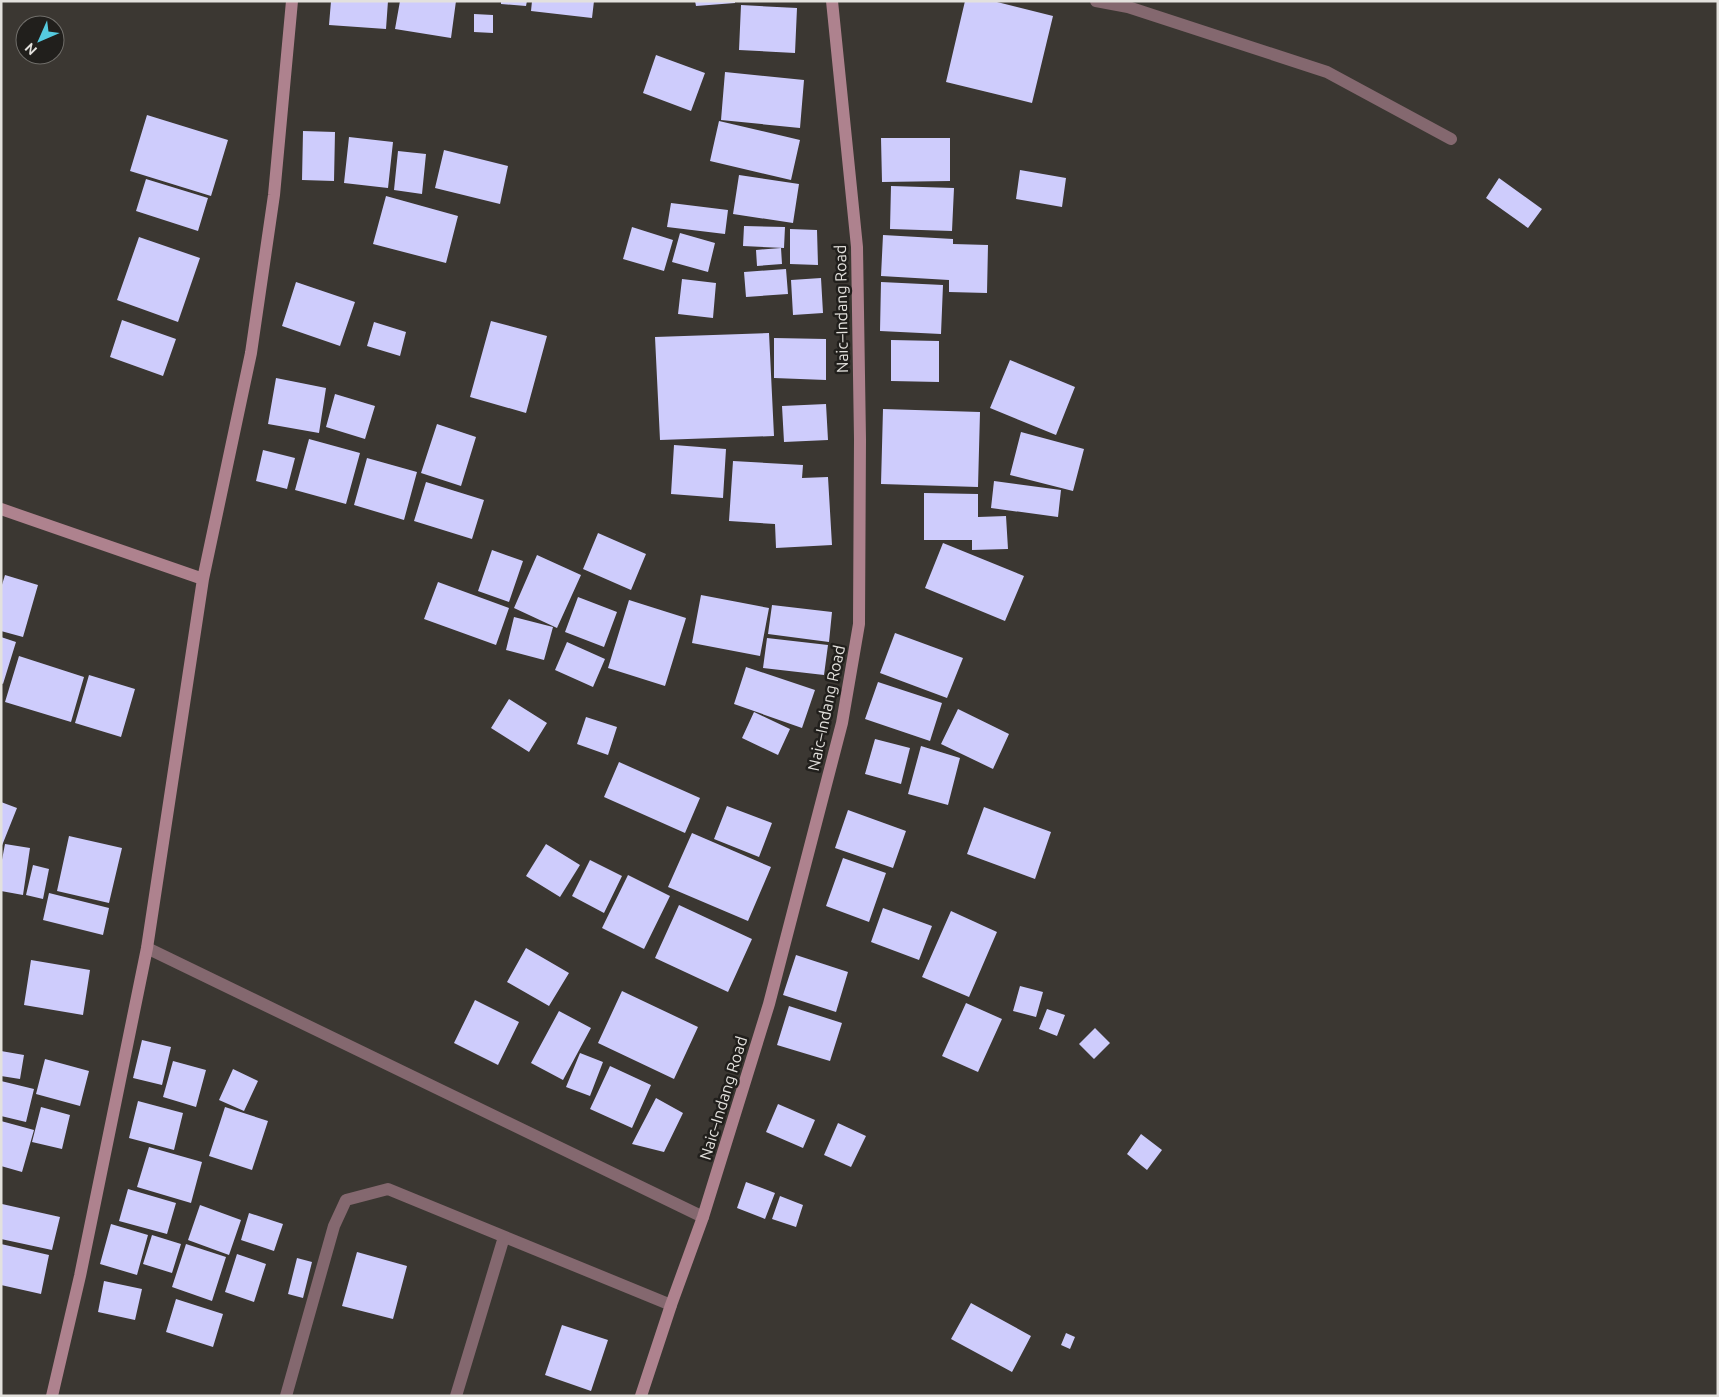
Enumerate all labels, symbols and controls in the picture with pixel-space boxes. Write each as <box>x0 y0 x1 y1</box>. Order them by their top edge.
north arrow <box>15 15 65 65</box>
text: N <box>21 40 40 59</box>
street label: Naic–Indang Road <box>831 245 851 373</box>
street label: Naic–Indang Road <box>804 643 848 773</box>
street label: Naic–Indang Road <box>696 1034 750 1162</box>

